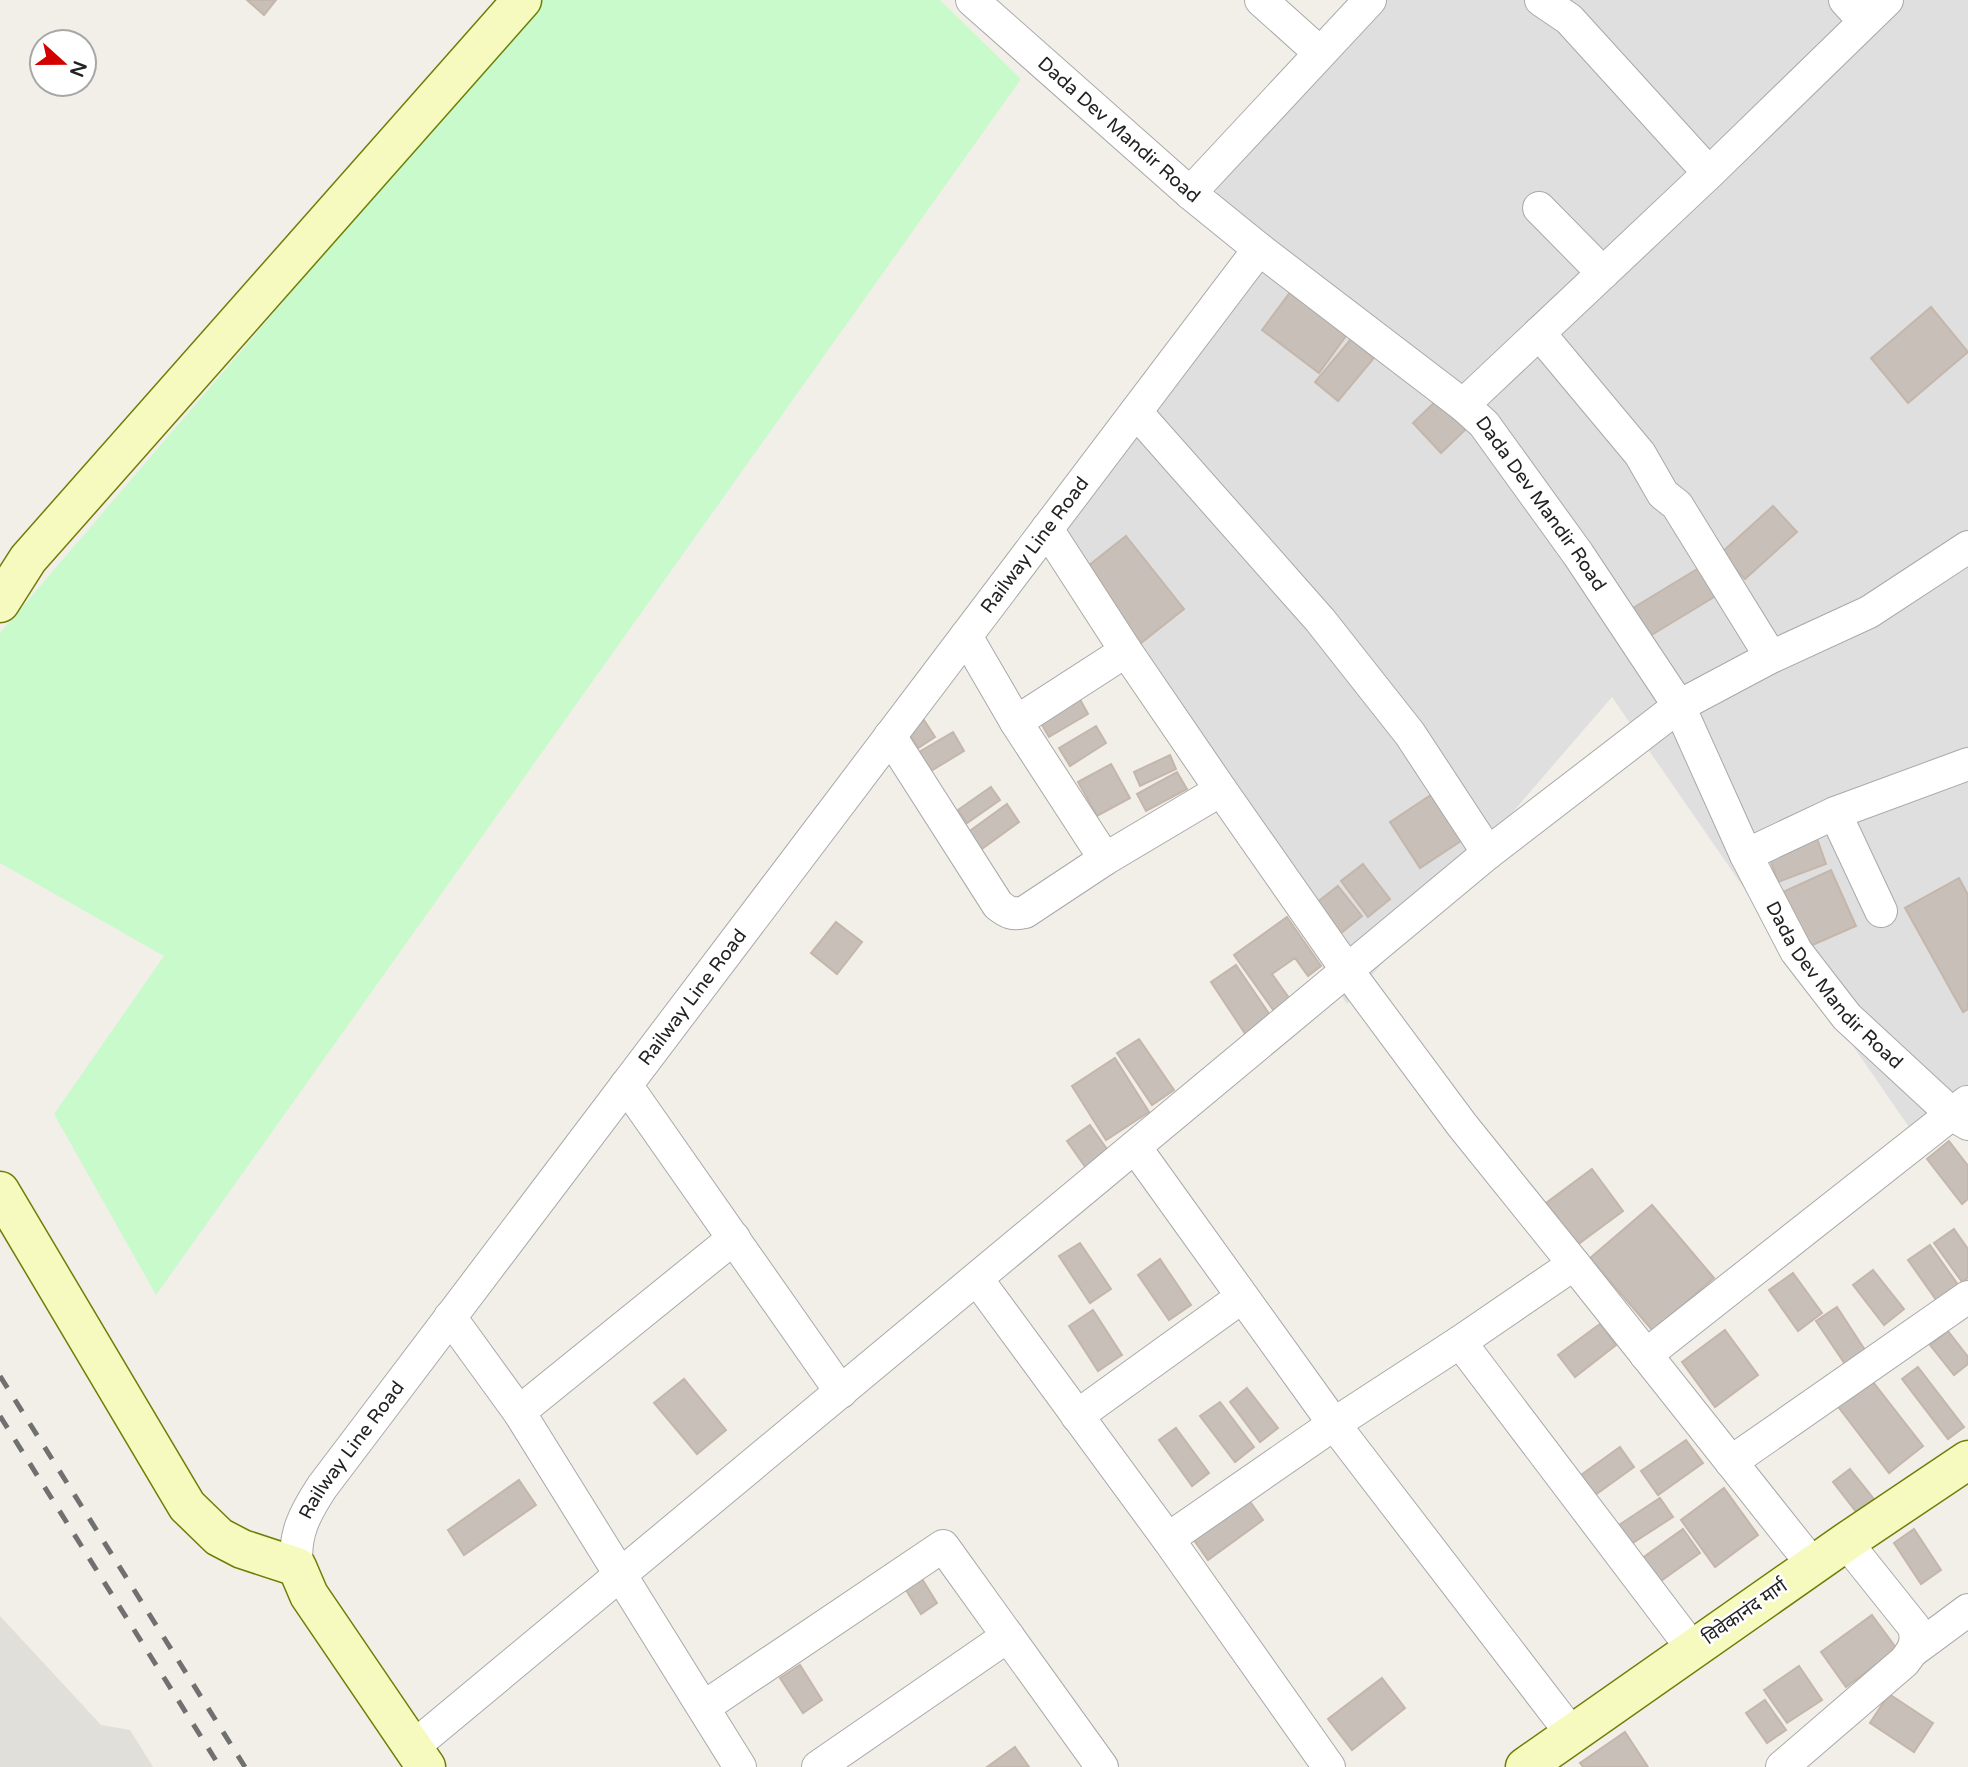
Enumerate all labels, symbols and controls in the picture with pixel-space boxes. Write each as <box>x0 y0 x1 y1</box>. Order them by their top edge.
north arrow <box>28 28 98 98</box>
street label: Dada Dev Mandir Road <box>1033 52 1204 208</box>
text: N <box>65 58 91 80</box>
street label: Dada Dev Mandir Road <box>1471 412 1610 595</box>
street label: Railway Line Road <box>976 473 1093 618</box>
street label: Dada Dev Mandir Road <box>1761 898 1907 1074</box>
street label: Railway Line Road <box>634 925 751 1070</box>
street label: Railway Line Road <box>294 1377 409 1523</box>
street label: विवेकानंद मार्ग <box>1698 1573 1792 1649</box>

